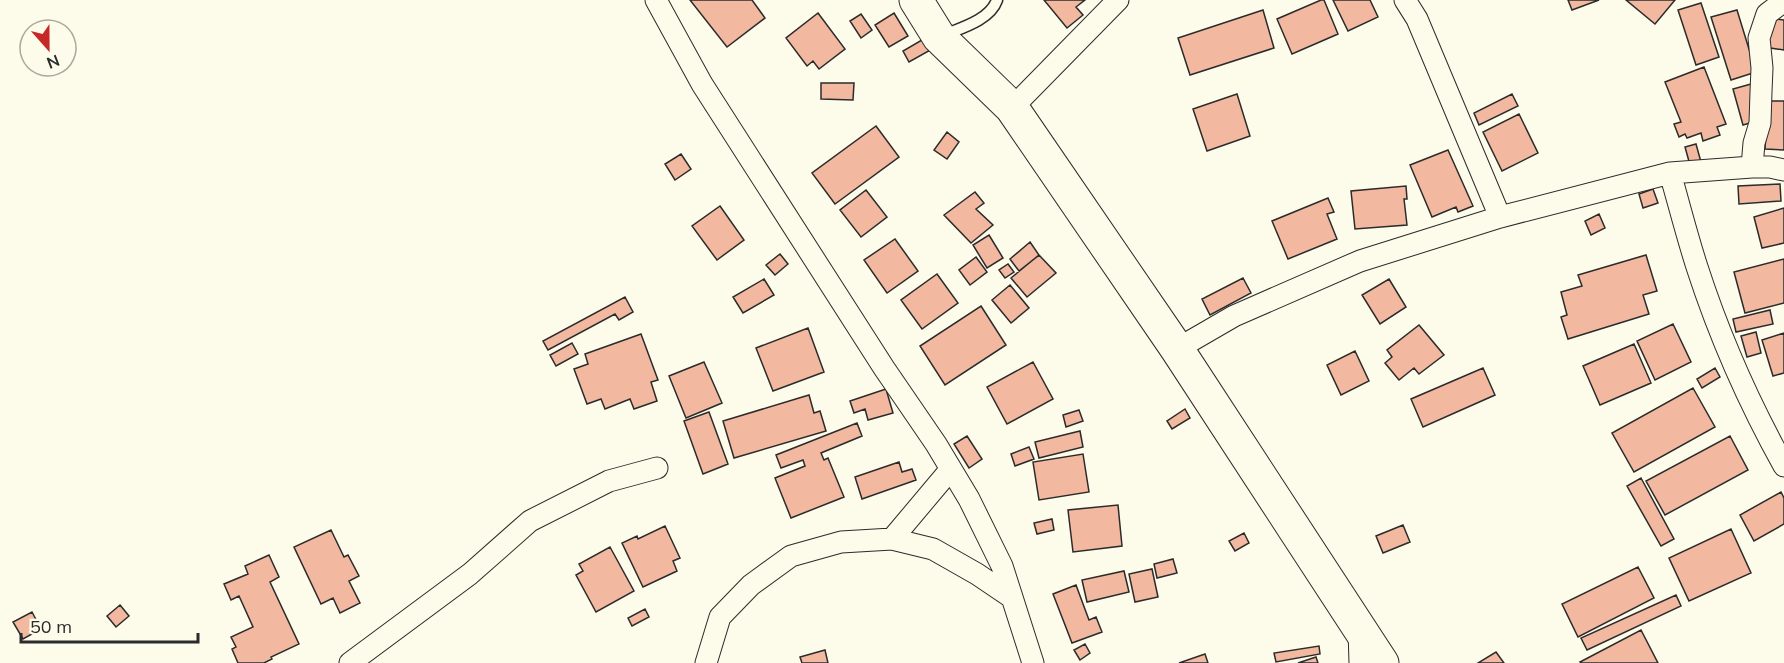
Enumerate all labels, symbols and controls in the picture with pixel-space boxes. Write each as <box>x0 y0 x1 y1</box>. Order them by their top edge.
north arrow <box>18 18 78 78</box>
text: N <box>44 51 63 74</box>
scale bar <box>21 606 198 644</box>
text: 50 m <box>30 615 72 638</box>

